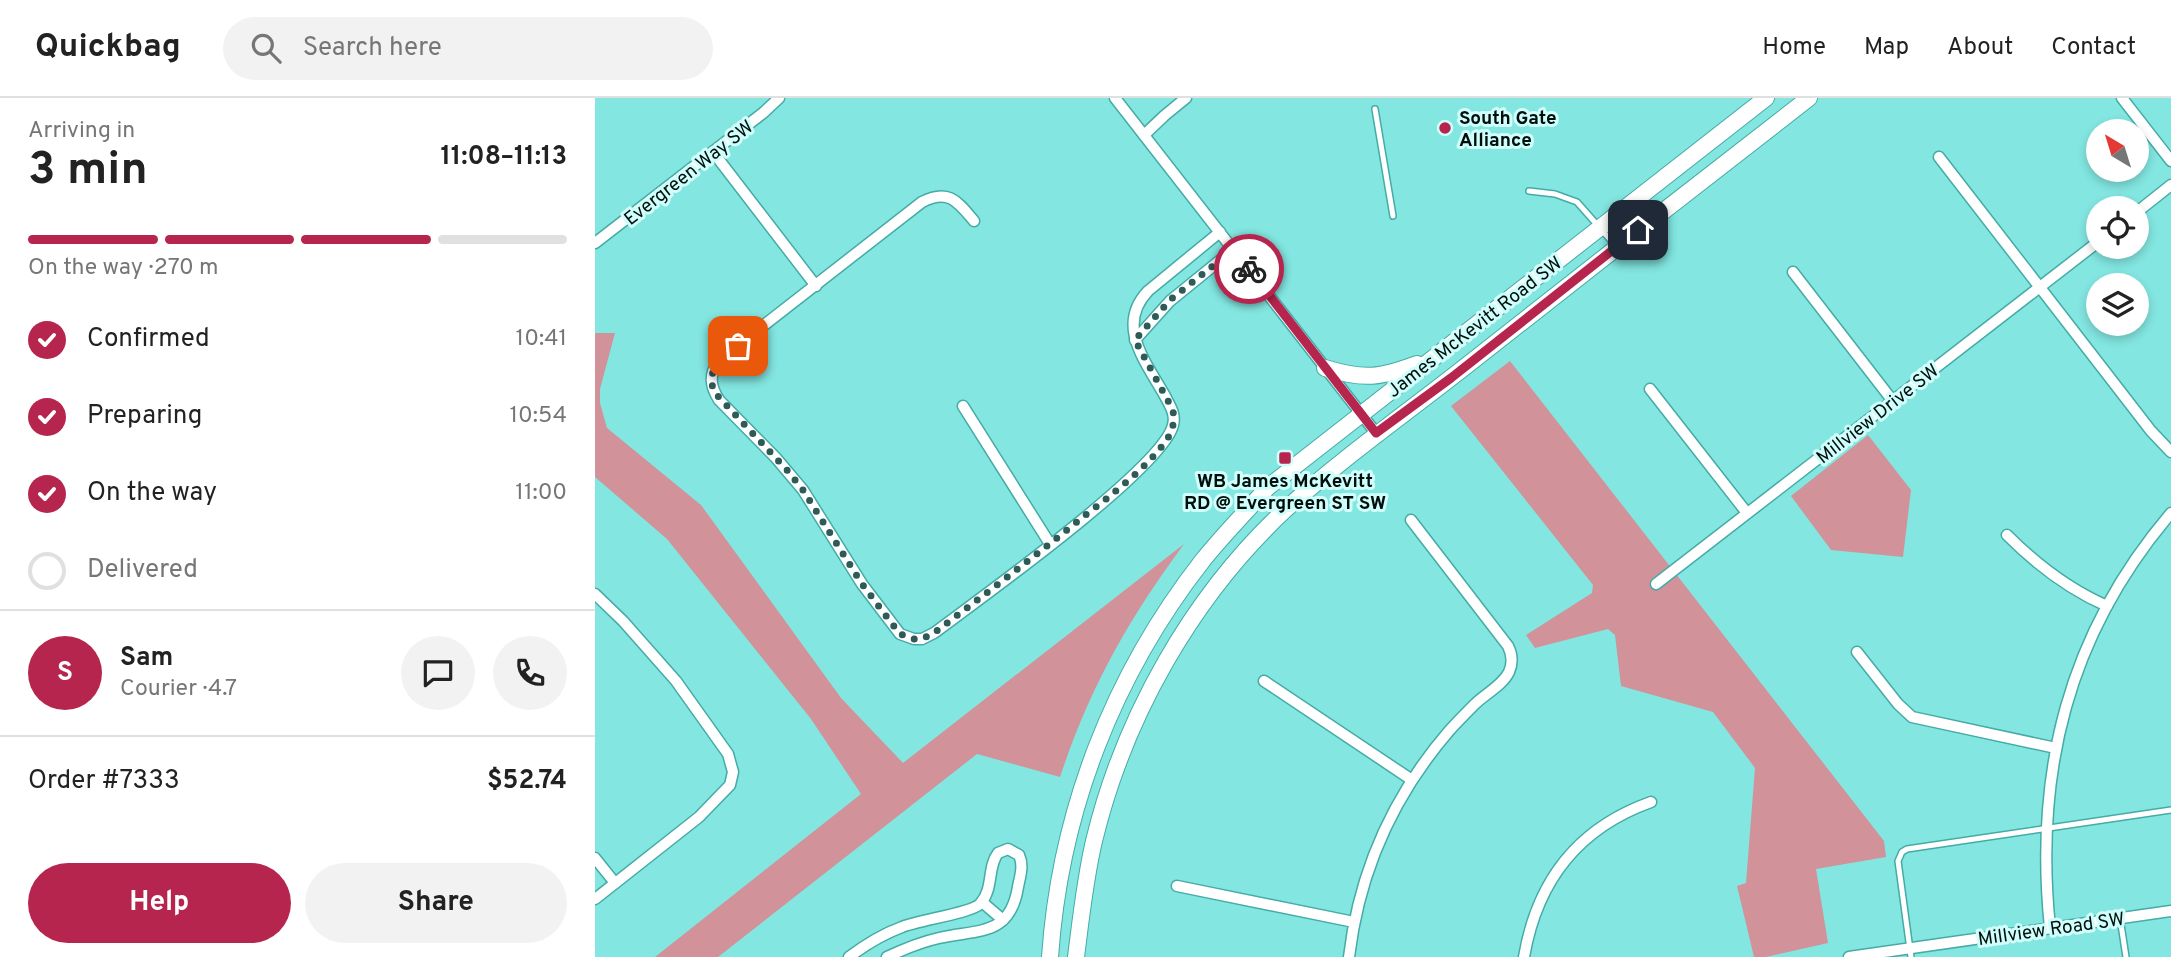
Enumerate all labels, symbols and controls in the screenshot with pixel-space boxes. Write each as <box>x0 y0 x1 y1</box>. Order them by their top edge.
search box <box>223 17 713 80</box>
text: Quickbag <box>35 27 181 69</box>
icon: search <box>247 29 285 67</box>
text: Search here <box>303 32 442 65</box>
text: Home <box>1762 33 1826 63</box>
text: Map <box>1864 33 1909 63</box>
text: About <box>1947 33 2013 63</box>
text: Contact <box>2051 33 2136 63</box>
place label: South Gate Alliance <box>1459 107 1557 153</box>
street label: Evergreen Way SW <box>620 116 759 232</box>
text: Arriving in <box>28 117 135 146</box>
north arrow <box>2086 119 2149 182</box>
map controls <box>2086 119 2149 336</box>
marker: South Gate Alliance <box>1437 120 1453 136</box>
text: 11:08–11:13 <box>440 141 567 174</box>
text: 3 min <box>28 142 148 201</box>
button: locate <box>2086 196 2149 259</box>
pin <box>1608 200 1668 260</box>
icon: home <box>1619 211 1657 249</box>
courier <box>1214 234 1284 304</box>
icon: bike <box>1230 250 1268 288</box>
street label: James McKevitt Road SW <box>1383 252 1568 403</box>
text: On the way · 270 m <box>28 254 219 283</box>
button: layers <box>2086 273 2149 336</box>
pin <box>708 316 768 376</box>
icon: check <box>28 321 66 359</box>
text: Confirmed <box>87 323 210 356</box>
text: 10:41 <box>516 325 567 354</box>
icon: bag <box>719 327 757 365</box>
street label: Millview Drive SW <box>1812 359 1944 470</box>
icon: check <box>28 398 66 436</box>
text: Preparing <box>87 400 202 433</box>
text: 10:54 <box>509 402 567 431</box>
marker: WB James McKevitt RD @ Evergreen ST SW <box>1277 450 1293 466</box>
place label: WB James McKevitt RD @ Evergreen ST SW <box>1184 470 1386 516</box>
icon: check <box>28 475 66 513</box>
text: On the way <box>87 477 217 510</box>
text: 11:00 <box>515 479 567 508</box>
text: Delivered <box>87 554 198 587</box>
button: chat <box>401 636 475 710</box>
button: phone <box>493 636 567 710</box>
text: Sam <box>120 642 173 675</box>
text: S <box>57 657 73 690</box>
text: Courier · 4.7 <box>120 675 237 704</box>
text: Order #7333 <box>28 765 180 798</box>
text: $52.74 <box>487 765 567 798</box>
button: Help <box>28 863 291 943</box>
button: Share <box>305 863 567 943</box>
street label: Millview Road SW <box>1976 908 2126 952</box>

